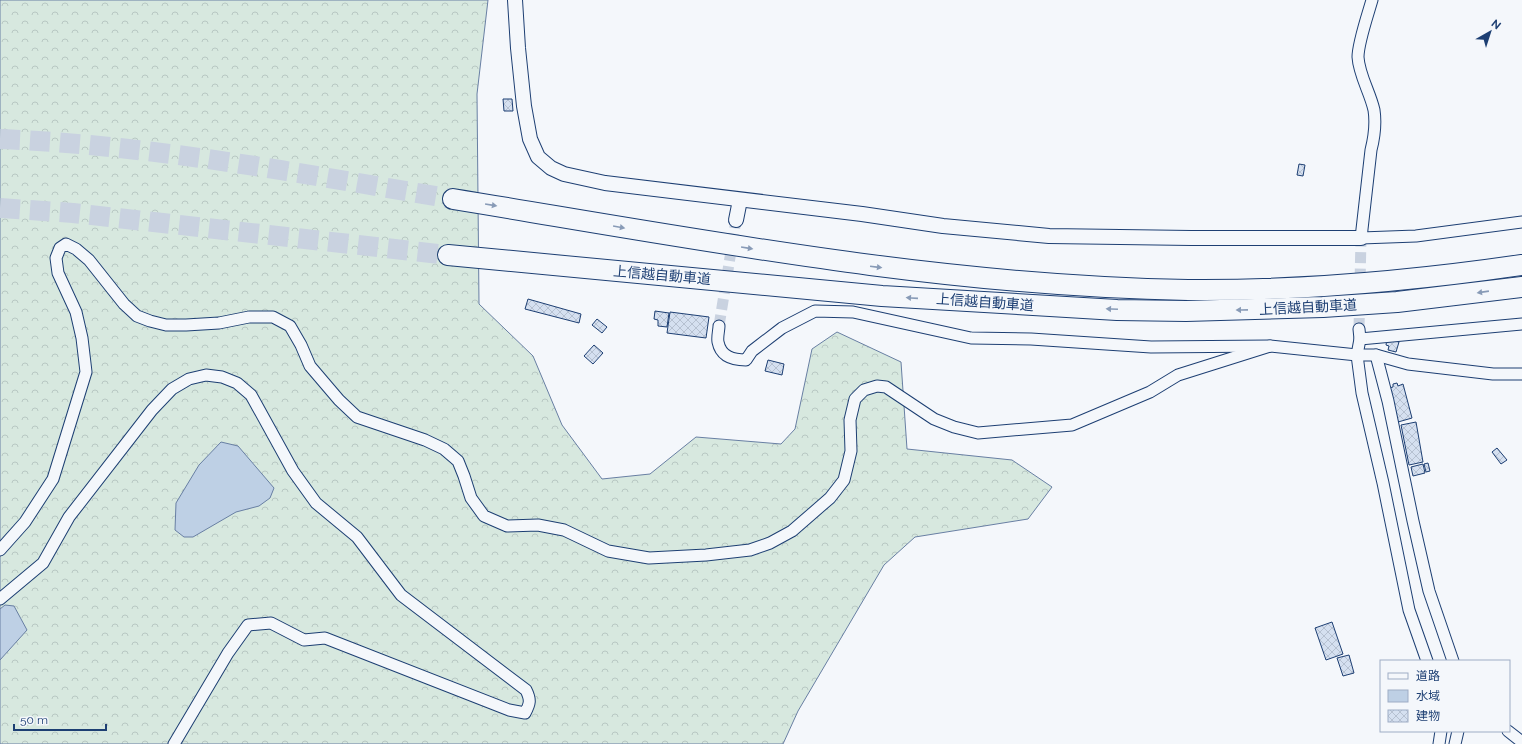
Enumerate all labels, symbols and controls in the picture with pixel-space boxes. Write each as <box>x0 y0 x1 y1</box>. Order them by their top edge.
north arrow <box>1470 12 1510 52</box>
text: N <box>1489 17 1503 32</box>
one-way arrow <box>485 202 497 208</box>
one-way arrow <box>613 224 625 230</box>
one-way arrow <box>741 246 754 252</box>
street label: 上信越自動車道 <box>612 263 712 287</box>
one-way arrow <box>870 264 882 270</box>
one-way arrow <box>1477 289 1489 296</box>
street label: 上信越自動車道 <box>936 291 1034 313</box>
one-way arrow <box>906 294 919 301</box>
street label: 上信越自動車道 <box>1259 296 1357 318</box>
one-way arrow <box>1106 306 1118 313</box>
one-way arrow <box>1235 307 1248 313</box>
legend <box>1380 660 1510 732</box>
text: 道路 <box>1416 669 1440 683</box>
text: 水域 <box>1416 689 1440 703</box>
scale bar <box>14 706 106 732</box>
text: 建物 <box>1416 709 1440 723</box>
text: 50 m <box>20 713 48 727</box>

